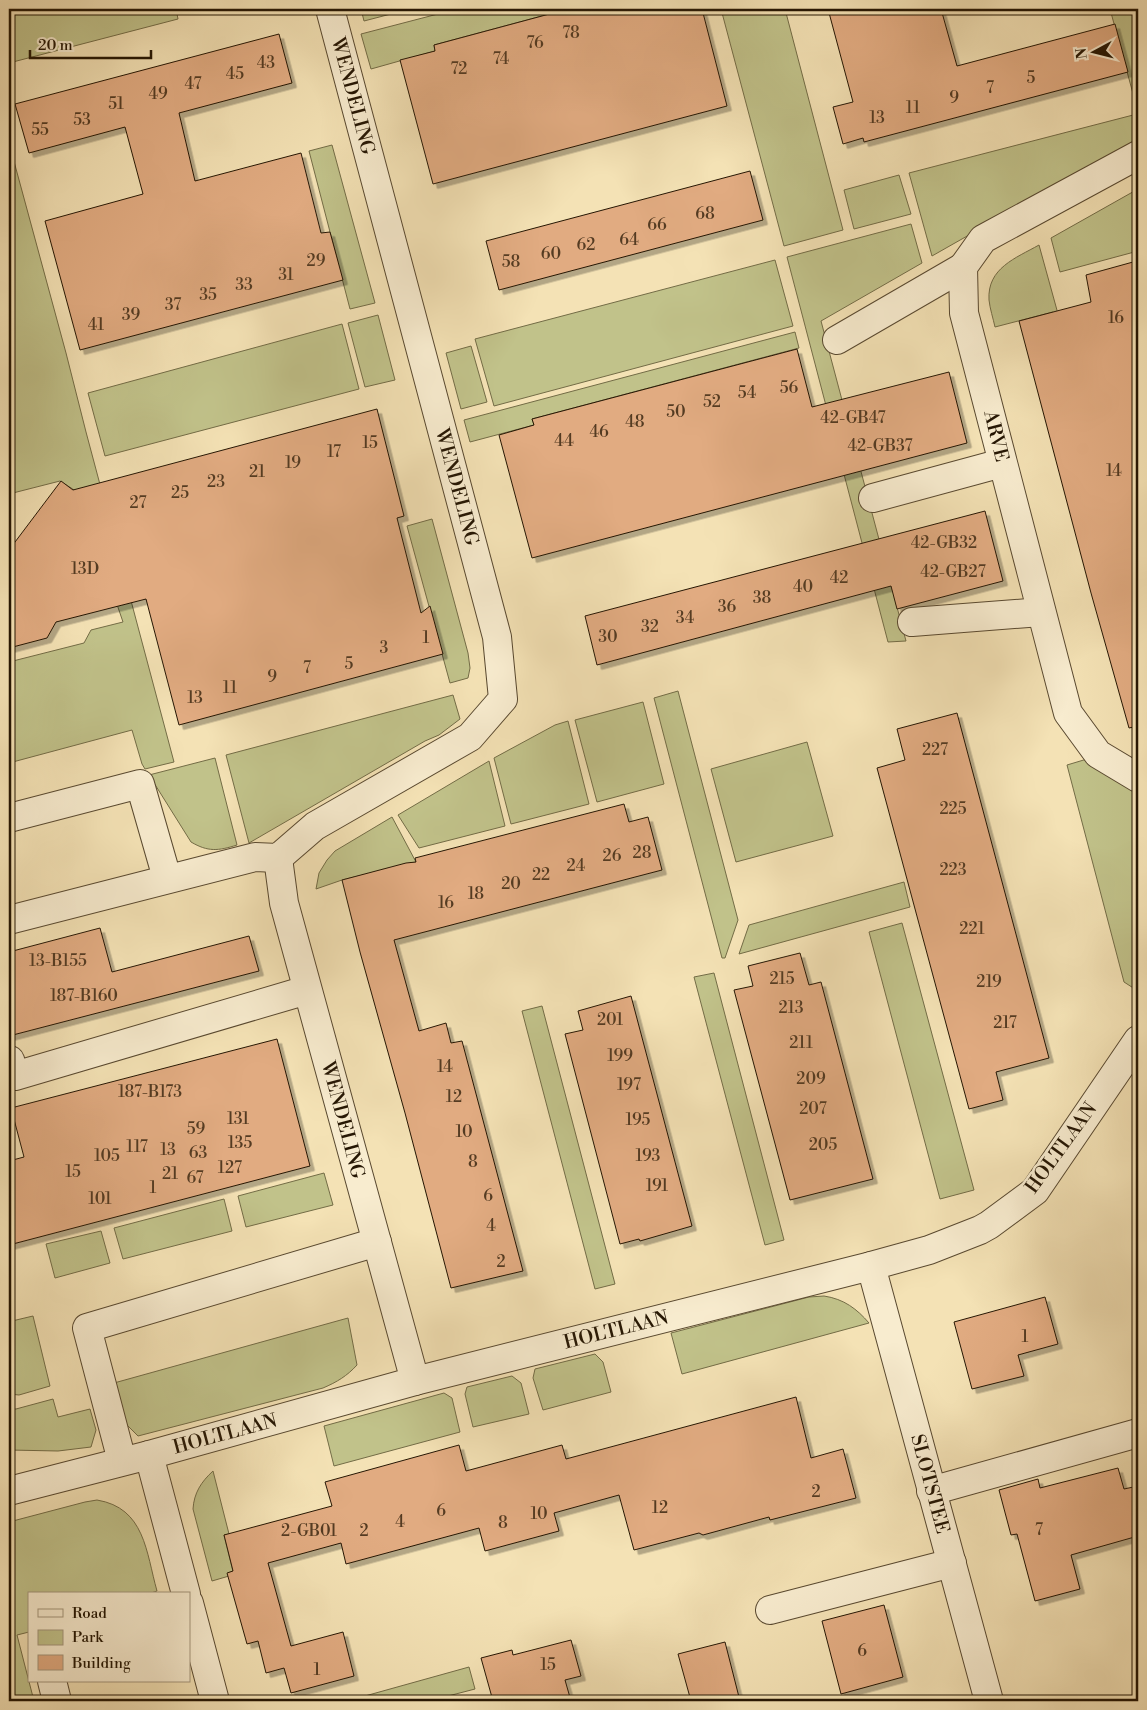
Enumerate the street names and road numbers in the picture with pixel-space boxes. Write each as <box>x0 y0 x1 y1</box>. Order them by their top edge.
street label: WENDELING <box>326 34 380 157</box>
street label: ARVE <box>978 407 1014 464</box>
street label: WENDELING <box>430 425 484 548</box>
street label: WENDELING <box>316 1058 370 1181</box>
street label: HOLTLAAN <box>1020 1098 1102 1198</box>
street label: HOLTLAAN <box>561 1305 671 1355</box>
street label: HOLTLAAN <box>170 1409 280 1459</box>
street label: SLOTSTEE <box>905 1432 955 1536</box>

